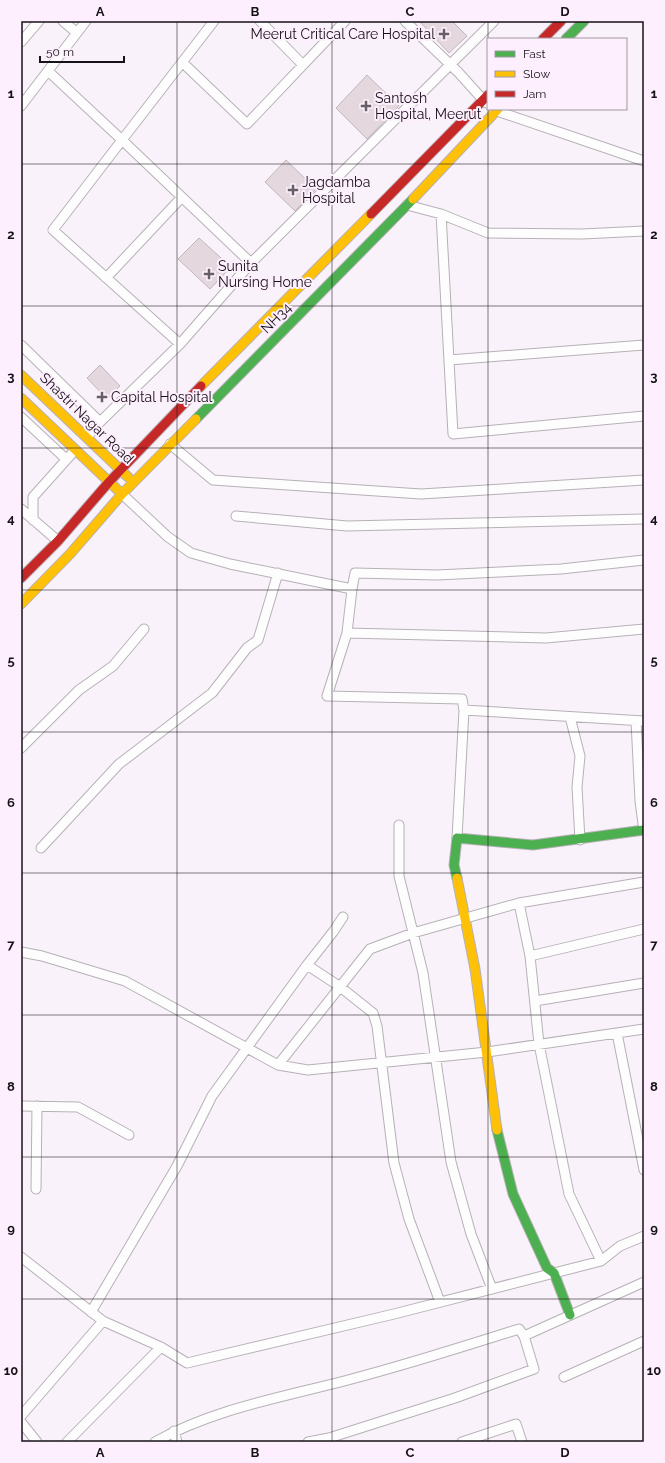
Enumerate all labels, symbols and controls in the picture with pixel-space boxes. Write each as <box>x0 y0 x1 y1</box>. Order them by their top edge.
text: A <box>96 4 105 19</box>
text: B <box>251 4 260 19</box>
text: C <box>406 4 415 19</box>
text: D <box>560 4 570 19</box>
place label: Meerut Critical Care Hospital <box>250 26 435 42</box>
marker: Meerut Critical Care Hospital <box>438 28 450 40</box>
scale bar <box>40 38 124 64</box>
legend <box>487 38 627 110</box>
text: 50 m <box>46 45 74 59</box>
text: Fast <box>523 47 546 61</box>
text: Slow <box>523 67 550 81</box>
text: 1 <box>8 86 15 101</box>
text: 1 <box>651 86 658 101</box>
text: Jam <box>523 87 546 101</box>
place label: Santosh Hospital, Meerut <box>375 90 482 122</box>
marker: Santosh Hospital, Meerut <box>360 100 372 112</box>
place label: Jagdamba Hospital <box>302 174 370 206</box>
marker: Jagdamba Hospital <box>287 184 299 196</box>
text: 2 <box>7 227 15 242</box>
text: 2 <box>650 227 658 242</box>
place label: Sunita Nursing Home <box>218 258 312 290</box>
marker: Sunita Nursing Home <box>203 268 215 280</box>
street label: NH34 <box>258 299 295 336</box>
text: 3 <box>7 369 15 384</box>
street label: Shastri Nagar Road <box>37 369 137 467</box>
text: 3 <box>650 369 658 384</box>
place label: Capital Hospital <box>111 389 213 405</box>
marker: Capital Hospital <box>96 391 108 403</box>
text: 4 <box>7 511 15 526</box>
text: 4 <box>650 511 658 526</box>
text: 5 <box>7 653 15 668</box>
text: 5 <box>650 653 658 668</box>
text: 6 <box>7 795 15 810</box>
text: 6 <box>650 795 658 810</box>
text: 7 <box>7 937 15 952</box>
text: 7 <box>650 937 658 952</box>
text: 8 <box>7 1079 15 1094</box>
text: 8 <box>650 1079 658 1094</box>
text: 9 <box>7 1221 15 1236</box>
text: 9 <box>650 1221 658 1236</box>
text: 10 <box>4 1363 18 1378</box>
text: 10 <box>647 1363 661 1378</box>
text: A <box>96 1445 105 1460</box>
text: B <box>251 1445 260 1460</box>
text: C <box>406 1445 415 1460</box>
text: D <box>560 1445 570 1460</box>

